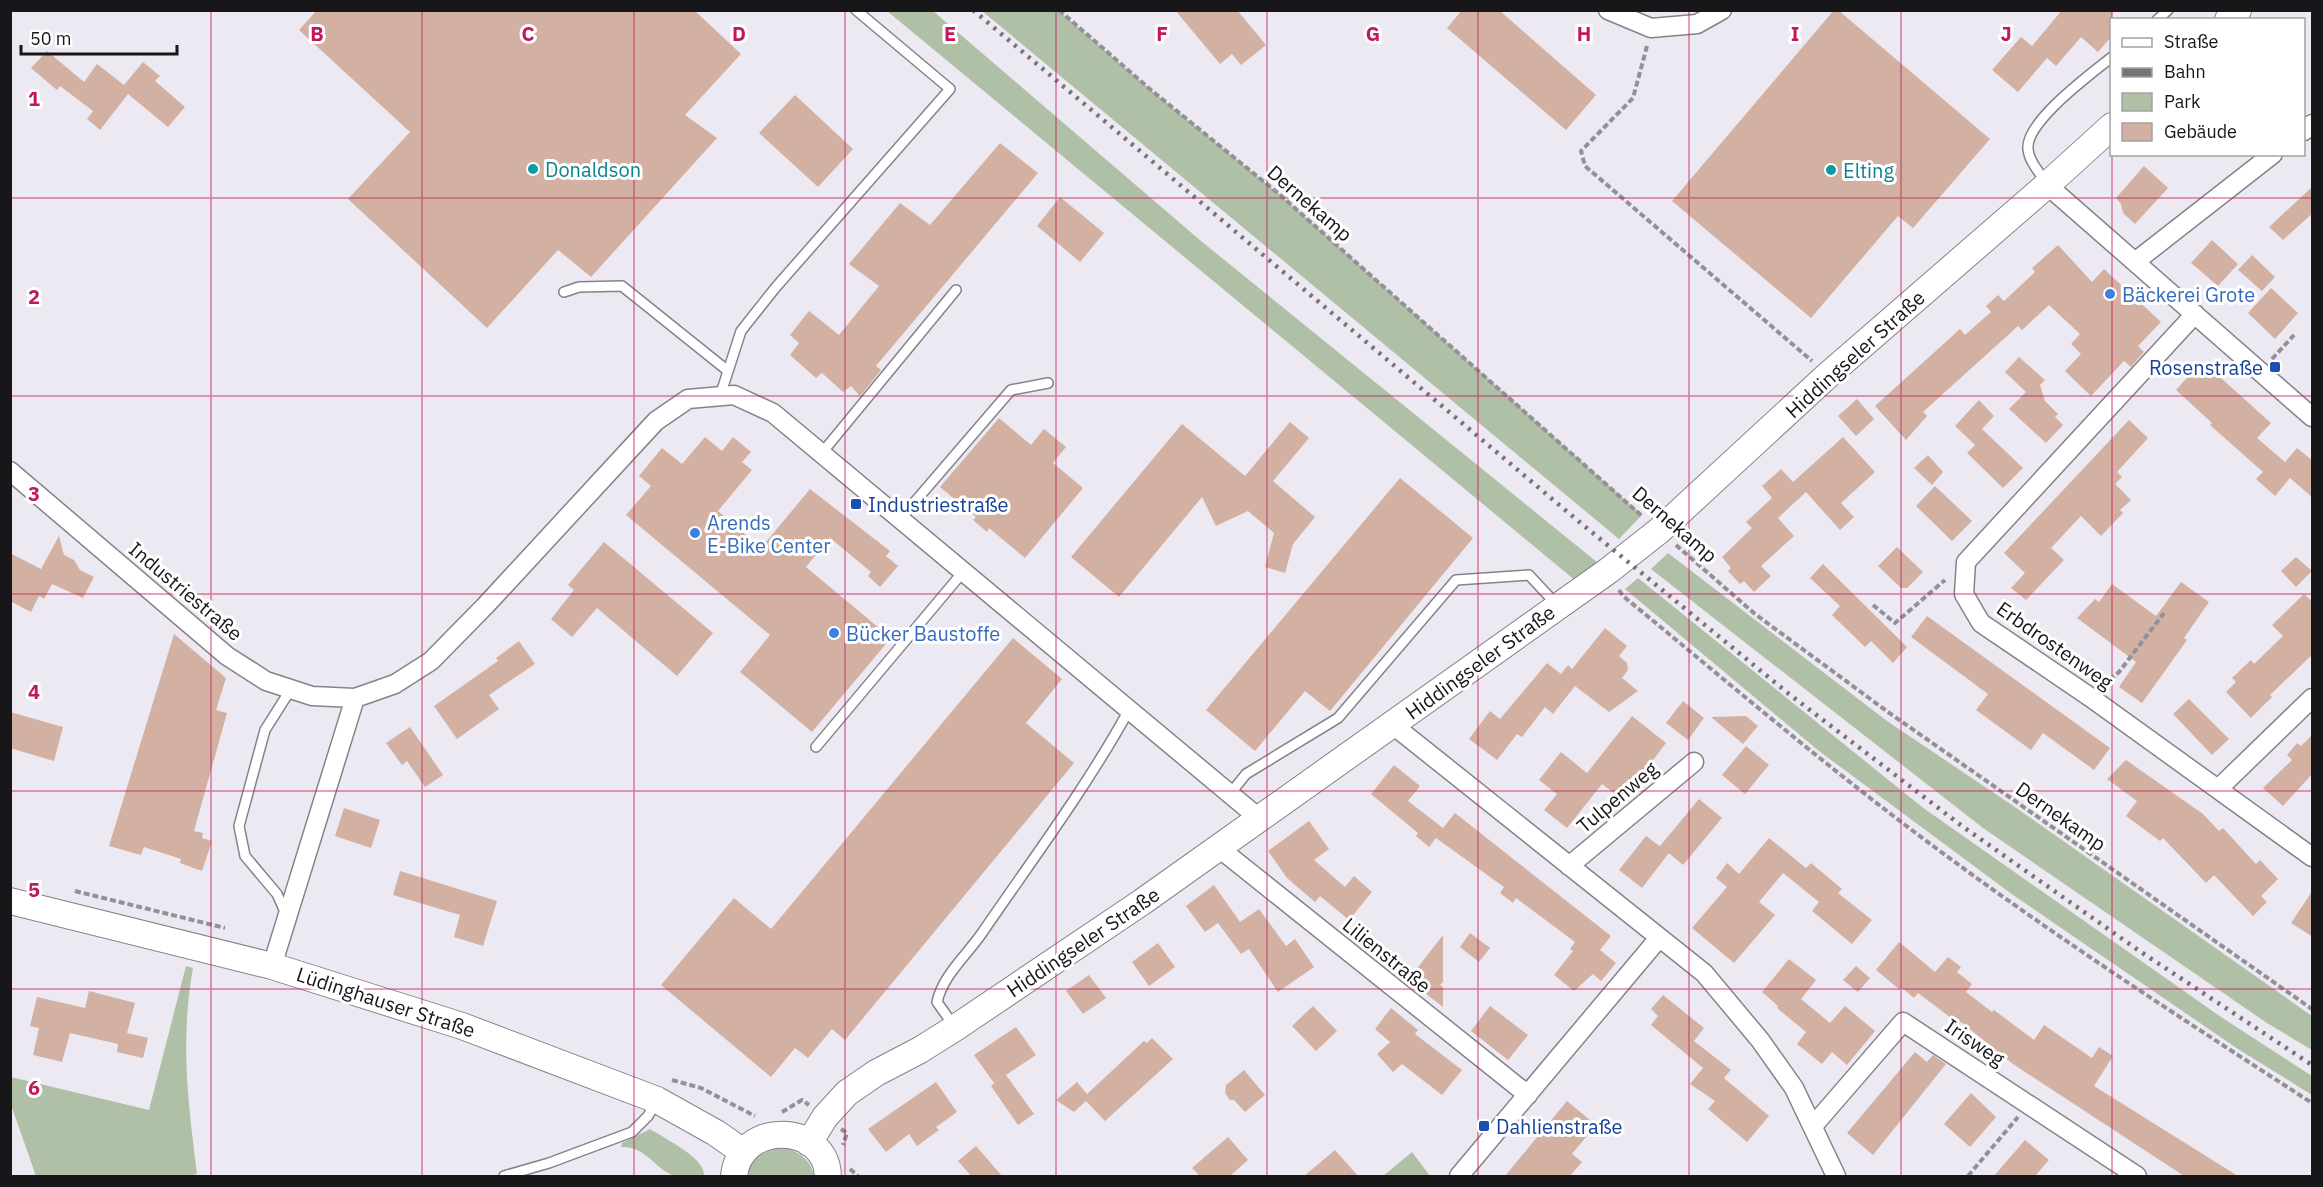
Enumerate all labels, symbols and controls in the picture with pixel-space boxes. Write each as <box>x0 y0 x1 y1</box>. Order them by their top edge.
scale bar <box>21 18 177 56</box>
legend <box>2110 18 2305 156</box>
text: B <box>310 20 324 47</box>
text: C <box>521 20 535 47</box>
text: D <box>732 20 746 47</box>
text: E <box>944 20 956 47</box>
text: F <box>1156 20 1168 47</box>
text: G <box>1366 20 1380 47</box>
text: H <box>1577 20 1591 47</box>
text: I <box>1791 20 1799 47</box>
text: J <box>2000 20 2012 47</box>
text: 50 m <box>30 27 72 50</box>
text: Straße <box>2164 30 2218 53</box>
text: Bahn <box>2164 60 2206 83</box>
text: 1 <box>28 85 40 112</box>
text: Park <box>2164 90 2201 113</box>
text: Gebäude <box>2164 120 2237 143</box>
place label: Donaldson <box>545 156 641 183</box>
place label: Elting <box>1843 157 1894 184</box>
street label: Dernekamp <box>1262 159 1358 247</box>
marker: Donaldson <box>526 162 540 176</box>
marker: Elting <box>1824 163 1838 177</box>
place label: Bäckerei Grote <box>2122 281 2255 308</box>
text: 2 <box>28 283 40 310</box>
street label: Hiddingseler Straße <box>1780 284 1930 424</box>
marker: Bäckerei Grote <box>2103 287 2117 301</box>
place label: Rosenstraße <box>2149 354 2263 381</box>
marker: Rosenstraße <box>2268 360 2282 374</box>
text: 3 <box>28 480 40 507</box>
street label: Dernekamp <box>1627 480 1723 568</box>
place label: Industriestraße <box>868 491 1009 518</box>
marker: Industriestraße <box>849 497 863 511</box>
place label: Arends E-Bike Center <box>707 509 831 559</box>
marker: Arends E-Bike Center <box>688 526 702 540</box>
street label: Industriestraße <box>123 535 249 647</box>
street label: Erbdrostenweg <box>1991 595 2119 695</box>
street label: Hiddingseler Straße <box>1400 599 1560 725</box>
place label: Bücker Baustoffe <box>846 620 1000 647</box>
marker: Bücker Baustoffe <box>827 626 841 640</box>
text: 4 <box>28 678 40 705</box>
street label: Tulpenweg <box>1571 755 1664 839</box>
street label: Dernekamp <box>2011 775 2111 857</box>
text: 5 <box>28 876 40 903</box>
street label: Hiddingseler Straße <box>1001 881 1165 1003</box>
street label: Lilienstraße <box>1337 911 1437 999</box>
street label: Lüdinghauser Straße <box>293 960 479 1044</box>
street label: Irisweg <box>1940 1012 2011 1072</box>
text: 6 <box>28 1074 40 1101</box>
place label: Dahlienstraße <box>1496 1113 1623 1140</box>
marker: Dahlienstraße <box>1477 1119 1491 1133</box>

